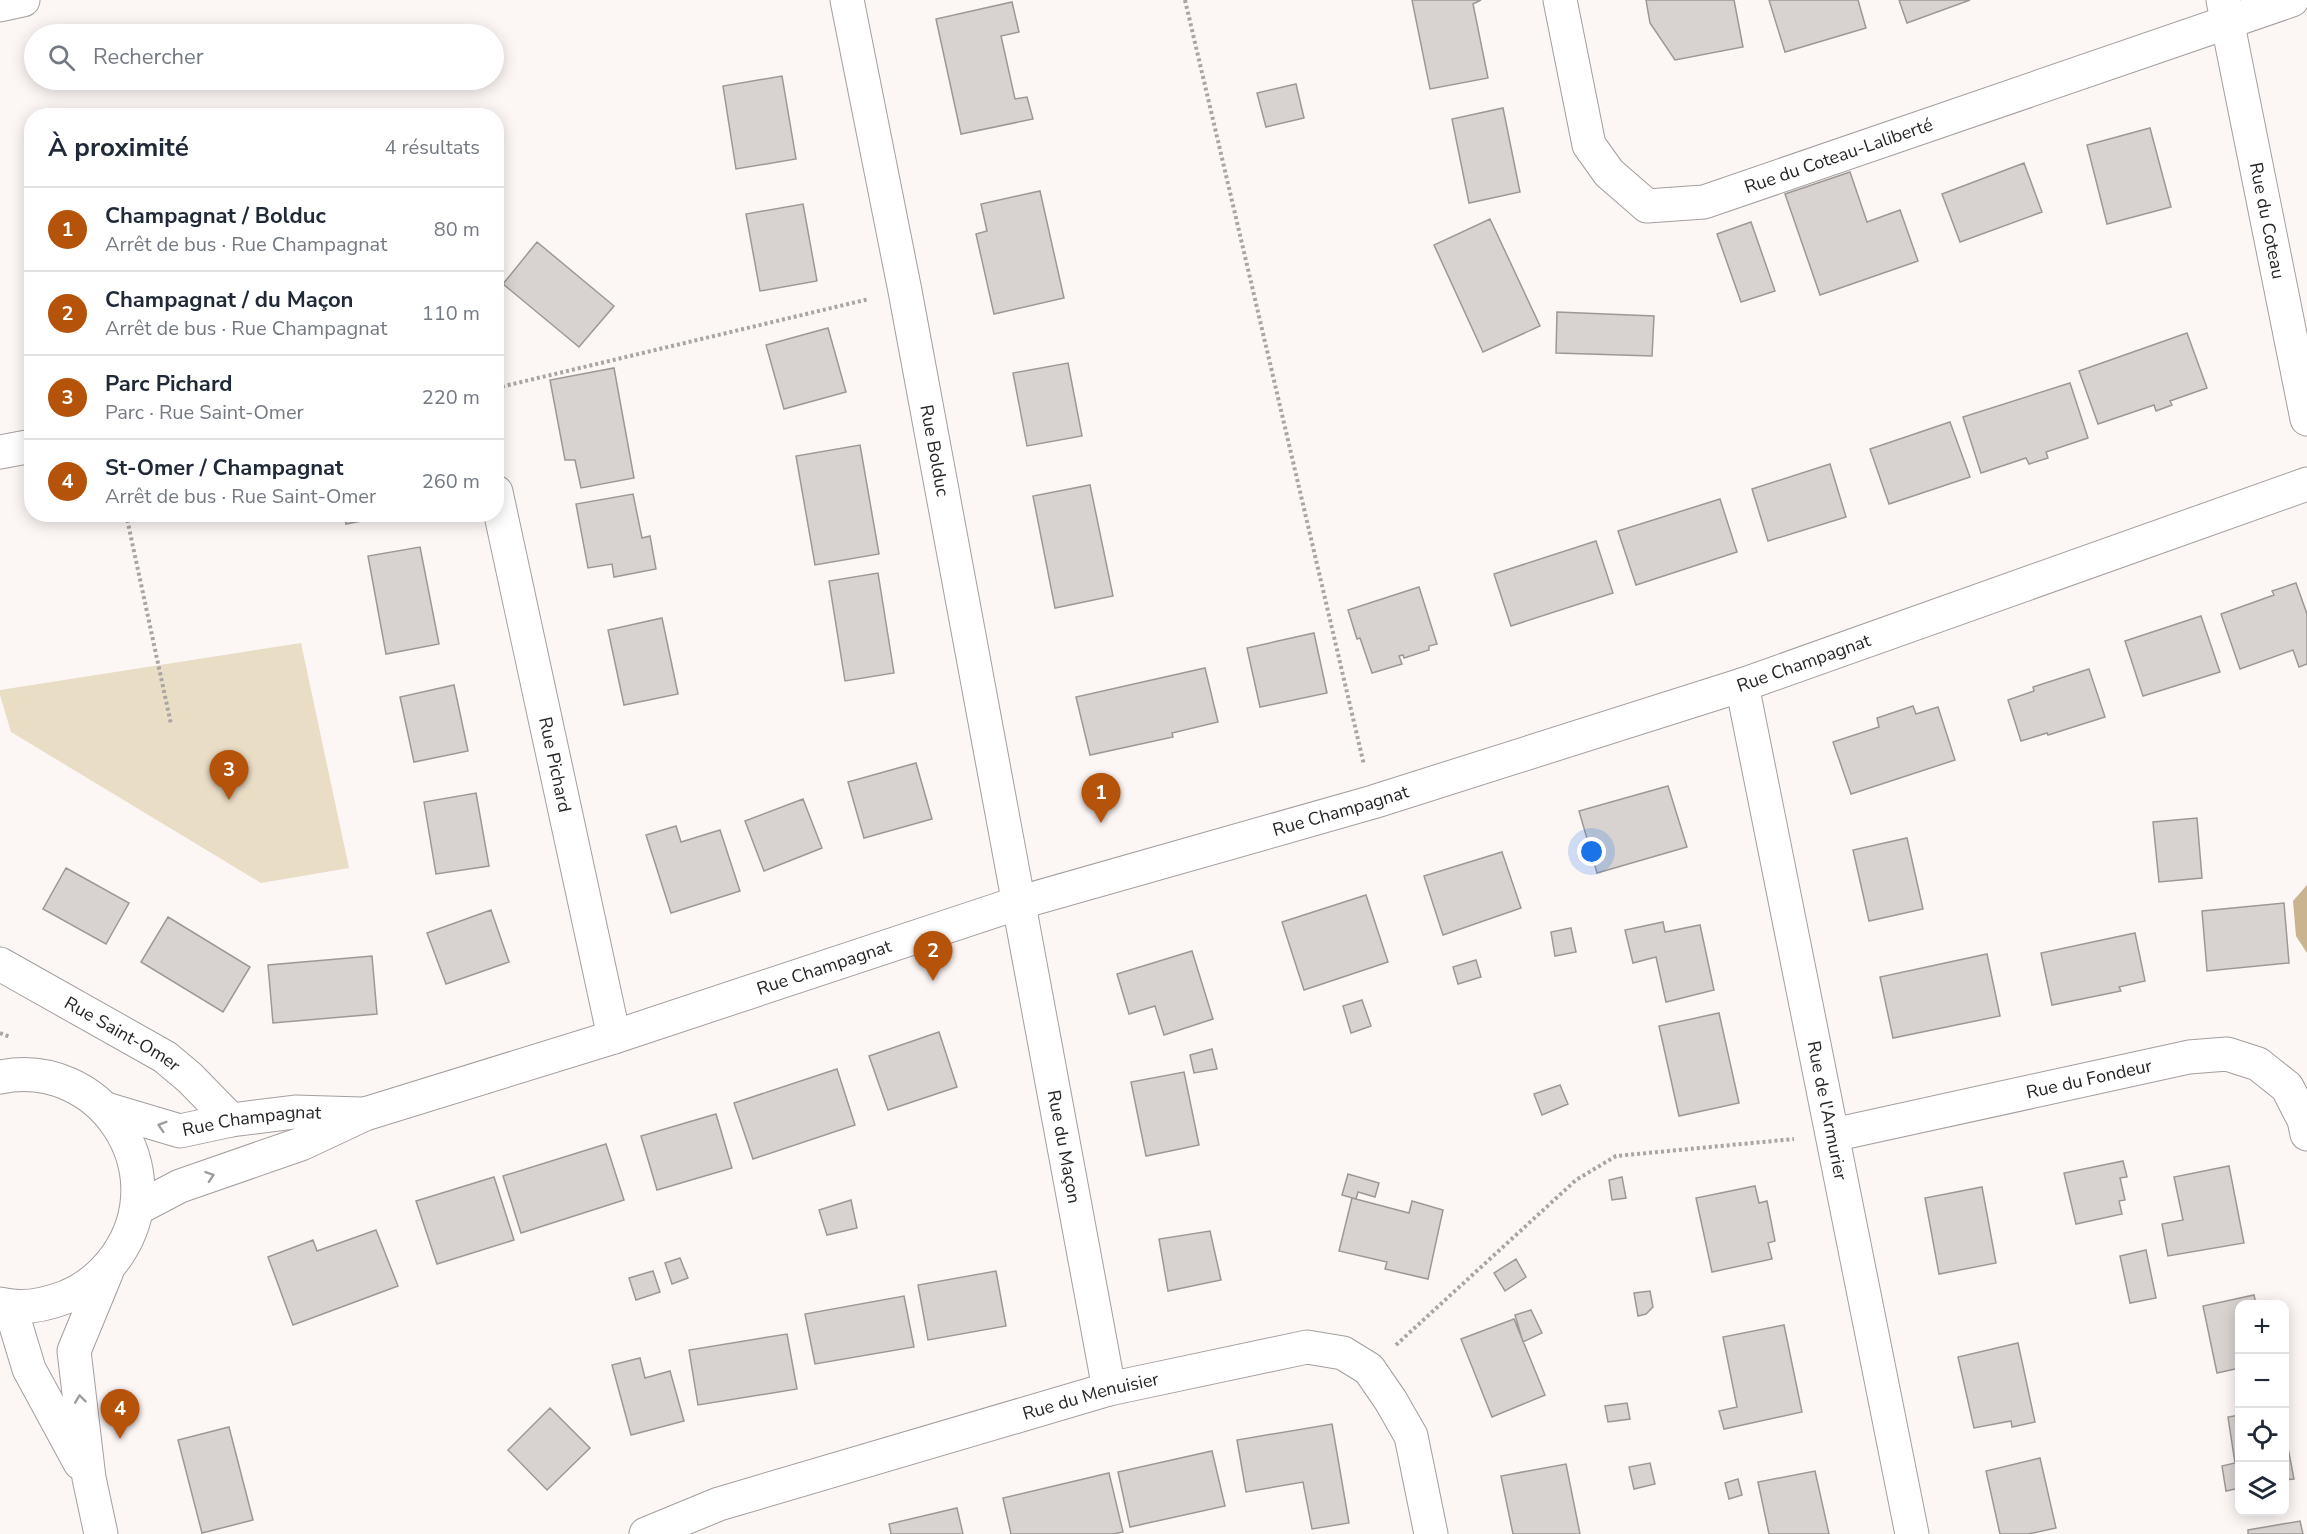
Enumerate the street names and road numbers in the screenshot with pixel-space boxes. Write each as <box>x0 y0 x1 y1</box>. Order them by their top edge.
street label: Rue du Coteau-Laliberté <box>1741 112 1936 199</box>
street label: Rue du Coteau <box>2244 160 2291 281</box>
street label: Rue Bolduc <box>914 403 955 498</box>
street label: Rue Champagnat <box>1733 628 1874 698</box>
street label: Rue Pichard <box>533 715 577 815</box>
street label: Rue Champagnat <box>1270 779 1412 842</box>
street label: Rue Champagnat <box>754 934 895 1001</box>
street label: Rue Saint-Omer <box>60 991 186 1077</box>
street label: Rue de l'Armurier <box>1802 1039 1853 1183</box>
street label: Rue du Fondeur <box>2024 1053 2155 1104</box>
street label: Rue du Maçon <box>1042 1088 1086 1205</box>
street label: Rue Champagnat <box>180 1100 322 1142</box>
street label: Rue du Menuisier <box>1020 1367 1161 1426</box>

